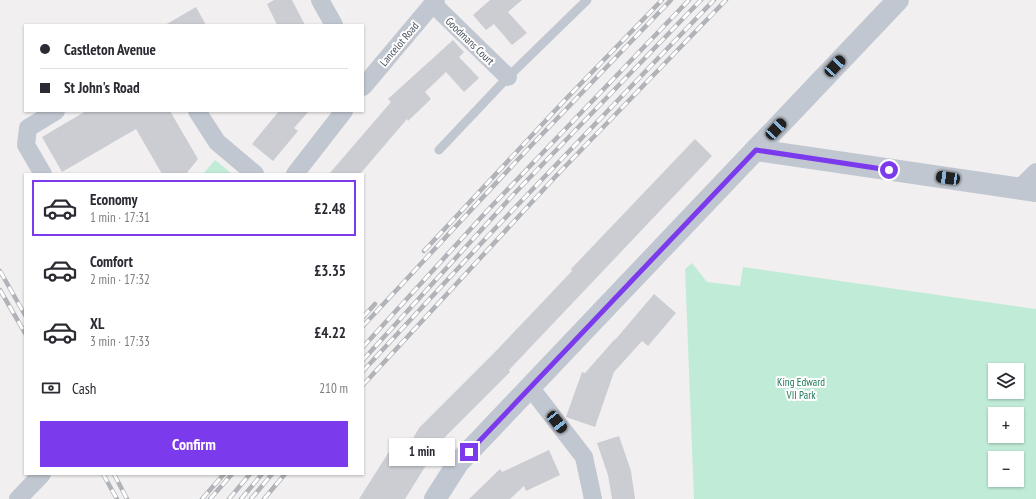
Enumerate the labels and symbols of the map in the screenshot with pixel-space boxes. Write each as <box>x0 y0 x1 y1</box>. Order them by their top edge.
street label: Goodmans Court <box>443 14 497 68</box>
street label: Lancelot Road <box>376 19 422 69</box>
car <box>822 53 848 79</box>
car <box>763 116 789 142</box>
route start <box>880 161 898 179</box>
car <box>935 170 961 186</box>
park label: King Edward VII Park <box>777 375 825 402</box>
car <box>545 409 569 435</box>
callout: 1 min <box>389 438 455 466</box>
route end <box>460 443 478 461</box>

